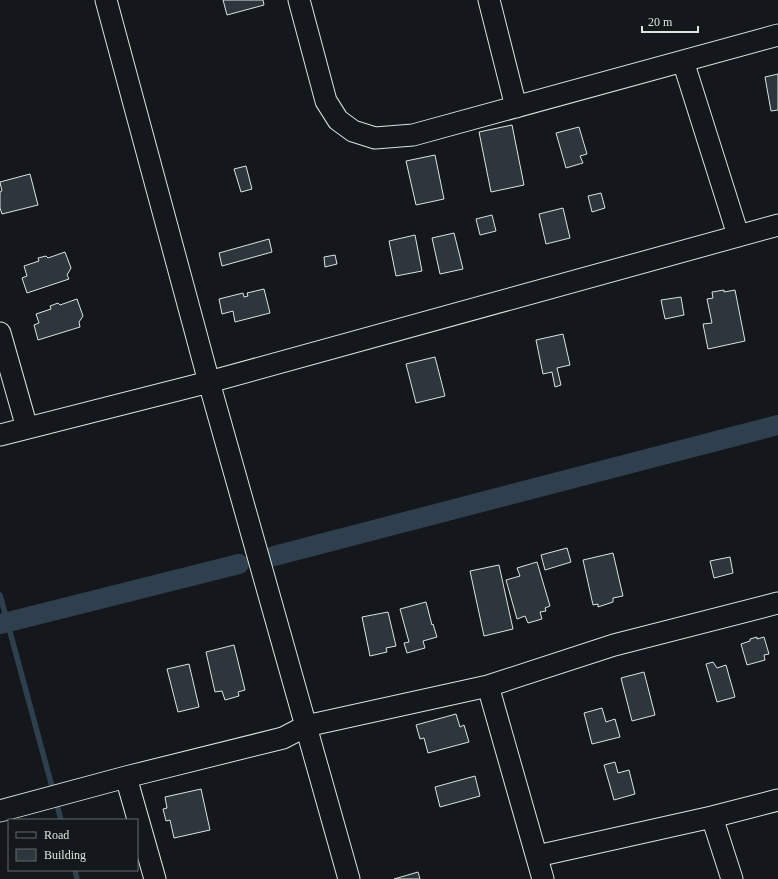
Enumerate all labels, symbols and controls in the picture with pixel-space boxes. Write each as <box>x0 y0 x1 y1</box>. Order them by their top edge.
scale bar <box>642 8 698 34</box>
text: 20 m <box>648 15 673 29</box>
legend <box>8 819 138 871</box>
text: Road <box>44 828 69 842</box>
text: Building <box>44 848 86 862</box>

